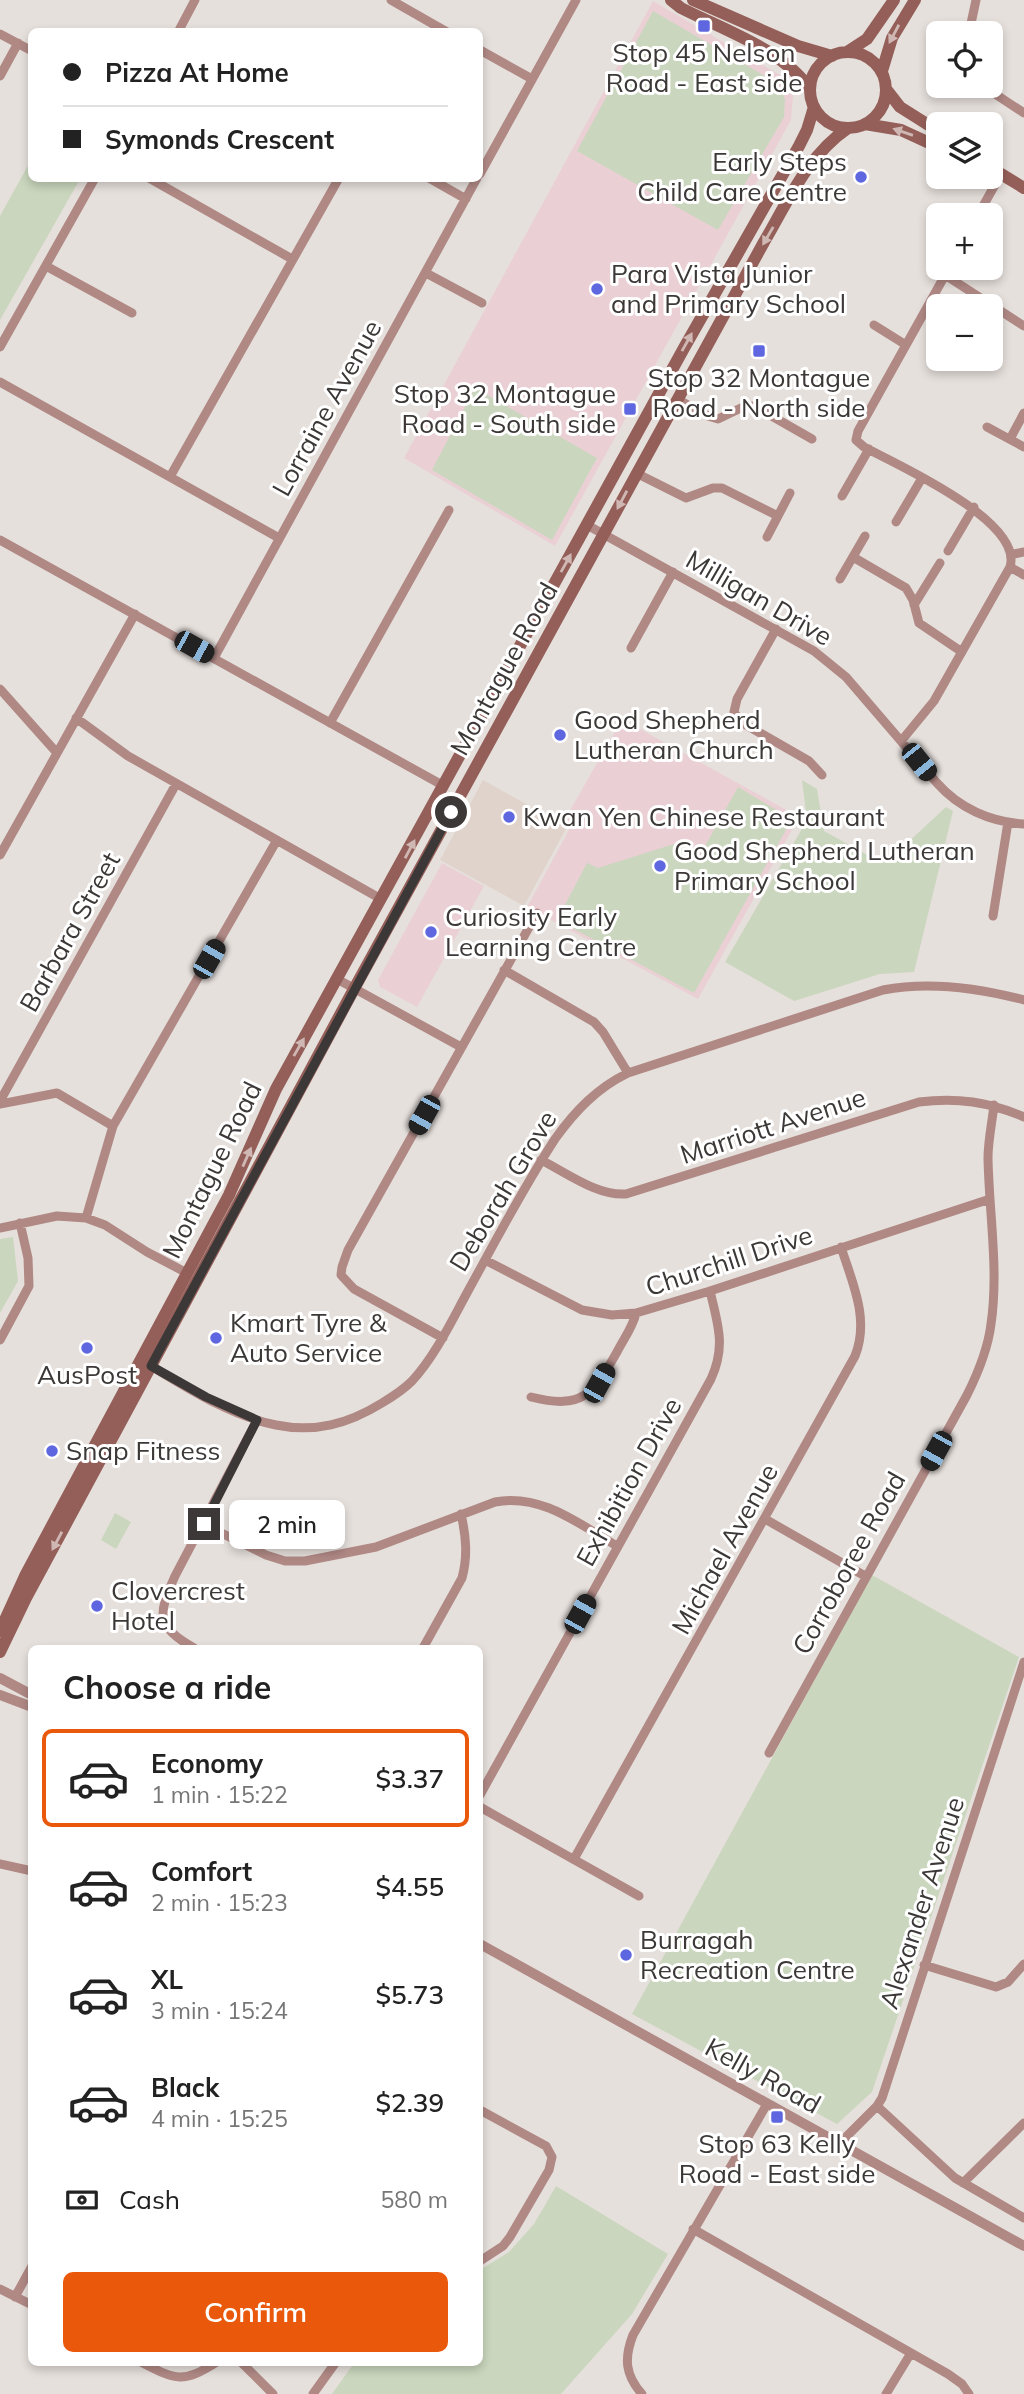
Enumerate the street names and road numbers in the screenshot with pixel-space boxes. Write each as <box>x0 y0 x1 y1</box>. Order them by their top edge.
street label: Lorraine Avenue <box>265 314 389 502</box>
street label: Milligan Drive <box>680 542 838 653</box>
street label: Montague Road <box>442 577 565 761</box>
street label: Barbara Street <box>12 846 127 1017</box>
street label: Montague Road <box>155 1076 269 1264</box>
street label: Marriott Avenue <box>676 1080 870 1171</box>
street label: Deborah Grove <box>442 1104 563 1277</box>
street label: Churchill Drive <box>641 1218 816 1303</box>
street label: Exhibition Drive <box>569 1392 688 1572</box>
street label: Michael Avenue <box>664 1458 785 1640</box>
street label: Corroboree Road <box>785 1466 912 1660</box>
street label: Alexander Avenue <box>872 1793 971 2013</box>
street label: Kelly Road <box>700 2030 827 2121</box>

